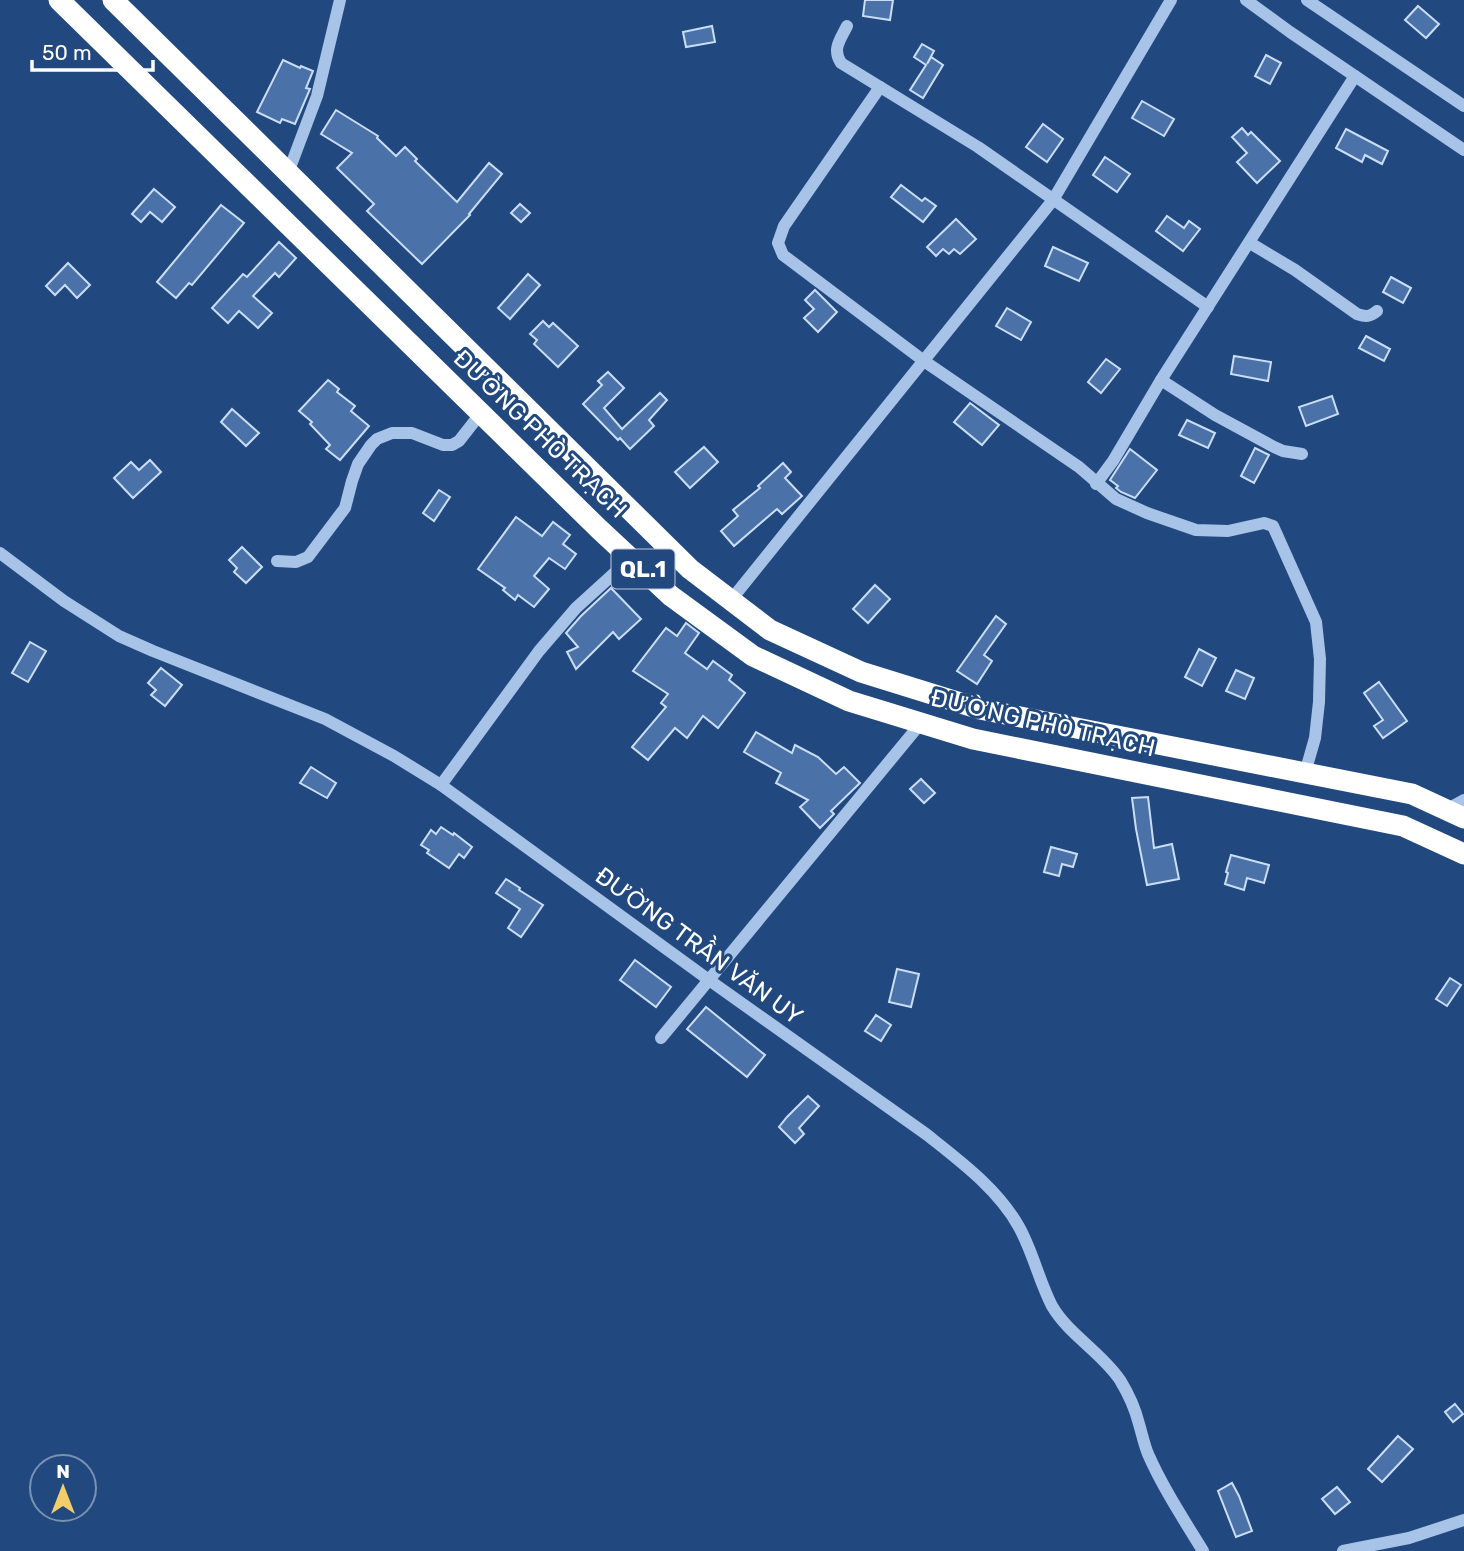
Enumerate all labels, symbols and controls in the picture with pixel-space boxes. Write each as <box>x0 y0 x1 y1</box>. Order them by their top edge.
scale bar <box>32 28 152 72</box>
text: 50 m <box>42 40 92 65</box>
street label: ĐƯỜNG PHÒ TRẠCH <box>448 344 632 524</box>
road number: QL.1 <box>612 550 674 589</box>
street label: ĐƯỜNG PHÒ TRẠCH <box>928 684 1158 762</box>
street label: ĐƯỜNG TRẦN VĂN UY <box>590 858 811 1031</box>
north arrow <box>28 1453 98 1523</box>
text: N <box>56 1460 70 1483</box>

